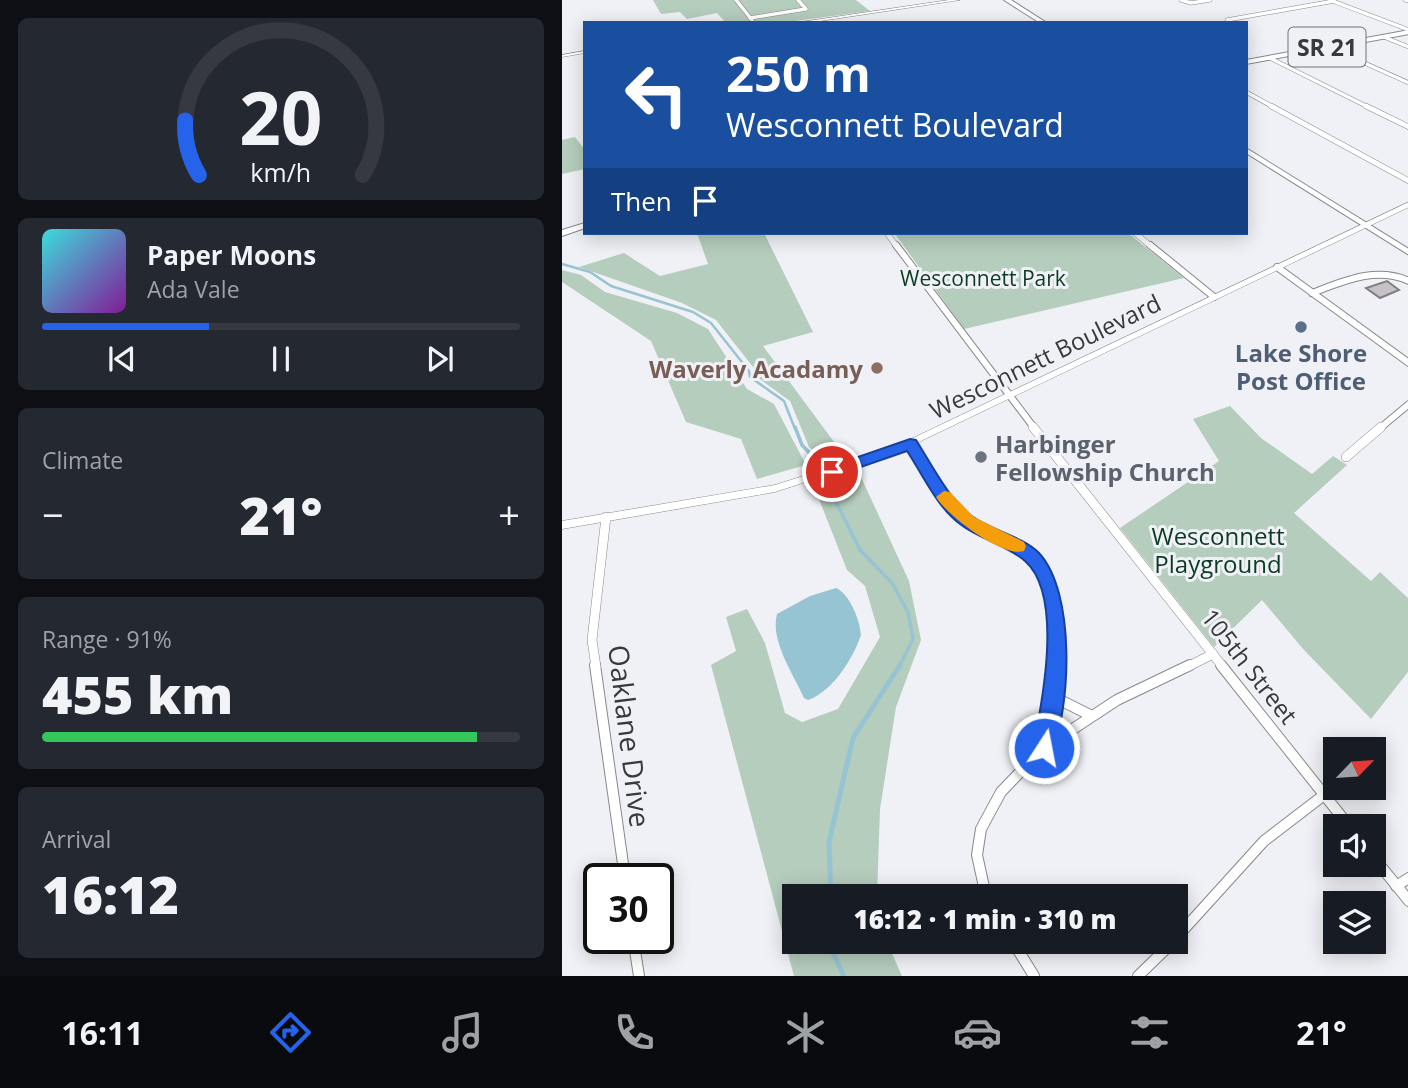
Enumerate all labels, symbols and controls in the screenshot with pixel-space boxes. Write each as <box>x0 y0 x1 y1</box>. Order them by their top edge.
road number: SR 21 <box>1288 28 1366 66</box>
text: 250 m <box>726 40 871 106</box>
icon: left <box>611 49 702 140</box>
text: 20 <box>239 67 323 166</box>
text: Wesconnett Boulevard <box>726 103 1064 146</box>
text: km/h <box>251 155 311 189</box>
icon: arrive <box>686 182 724 220</box>
text: Then <box>611 183 672 219</box>
text: Paper Moons <box>147 237 316 273</box>
park label: Wesconnett Park <box>900 264 1066 292</box>
text: Ada Vale <box>147 273 240 305</box>
street label: Wesconnett Boulevard <box>924 286 1166 426</box>
marker: Lake Shore Post Office <box>1293 319 1309 335</box>
place label: Lake Shore Post Office <box>1235 336 1367 397</box>
icon: previous <box>103 340 141 378</box>
icon: pause <box>262 340 300 378</box>
icon: next <box>421 340 459 378</box>
place label: Waverly Acadamy <box>649 352 863 385</box>
marker: Waverly Acadamy <box>869 360 885 376</box>
place label: Harbinger Fellowship Church <box>995 427 1215 488</box>
pin <box>802 442 862 502</box>
text: Climate <box>42 444 123 476</box>
marker: Harbinger Fellowship Church <box>973 449 989 465</box>
icon: arrive <box>813 453 851 491</box>
text: 21° <box>240 479 322 550</box>
text: − <box>42 488 64 540</box>
text: + <box>498 488 520 540</box>
park label: Wesconnett Playground <box>1151 519 1285 580</box>
street label: 105th Street <box>1195 602 1305 730</box>
text: Range · 91% <box>42 623 172 655</box>
street label: Oaklane Drive <box>600 643 660 829</box>
text: 455 km <box>42 658 233 729</box>
position arrow <box>1007 711 1081 785</box>
north arrow <box>1323 737 1386 800</box>
map controls <box>1323 737 1386 954</box>
button: sound <box>1323 814 1386 877</box>
text: Arrival <box>42 823 111 855</box>
text: 16:12 <box>42 858 179 929</box>
speed limit sign: 30 <box>583 863 674 954</box>
button: layers <box>1323 891 1386 954</box>
text: 16:12 · 1 min · 310 m <box>854 901 1116 937</box>
icon: directions <box>266 1008 315 1057</box>
icon: music <box>438 1008 487 1057</box>
icon: phone <box>610 1008 659 1057</box>
icon: climate <box>781 1008 830 1057</box>
icon: car <box>953 1008 1002 1057</box>
icon: filters <box>1125 1008 1174 1057</box>
text: 16:11 <box>61 1011 144 1054</box>
text: 21° <box>1296 1011 1347 1054</box>

